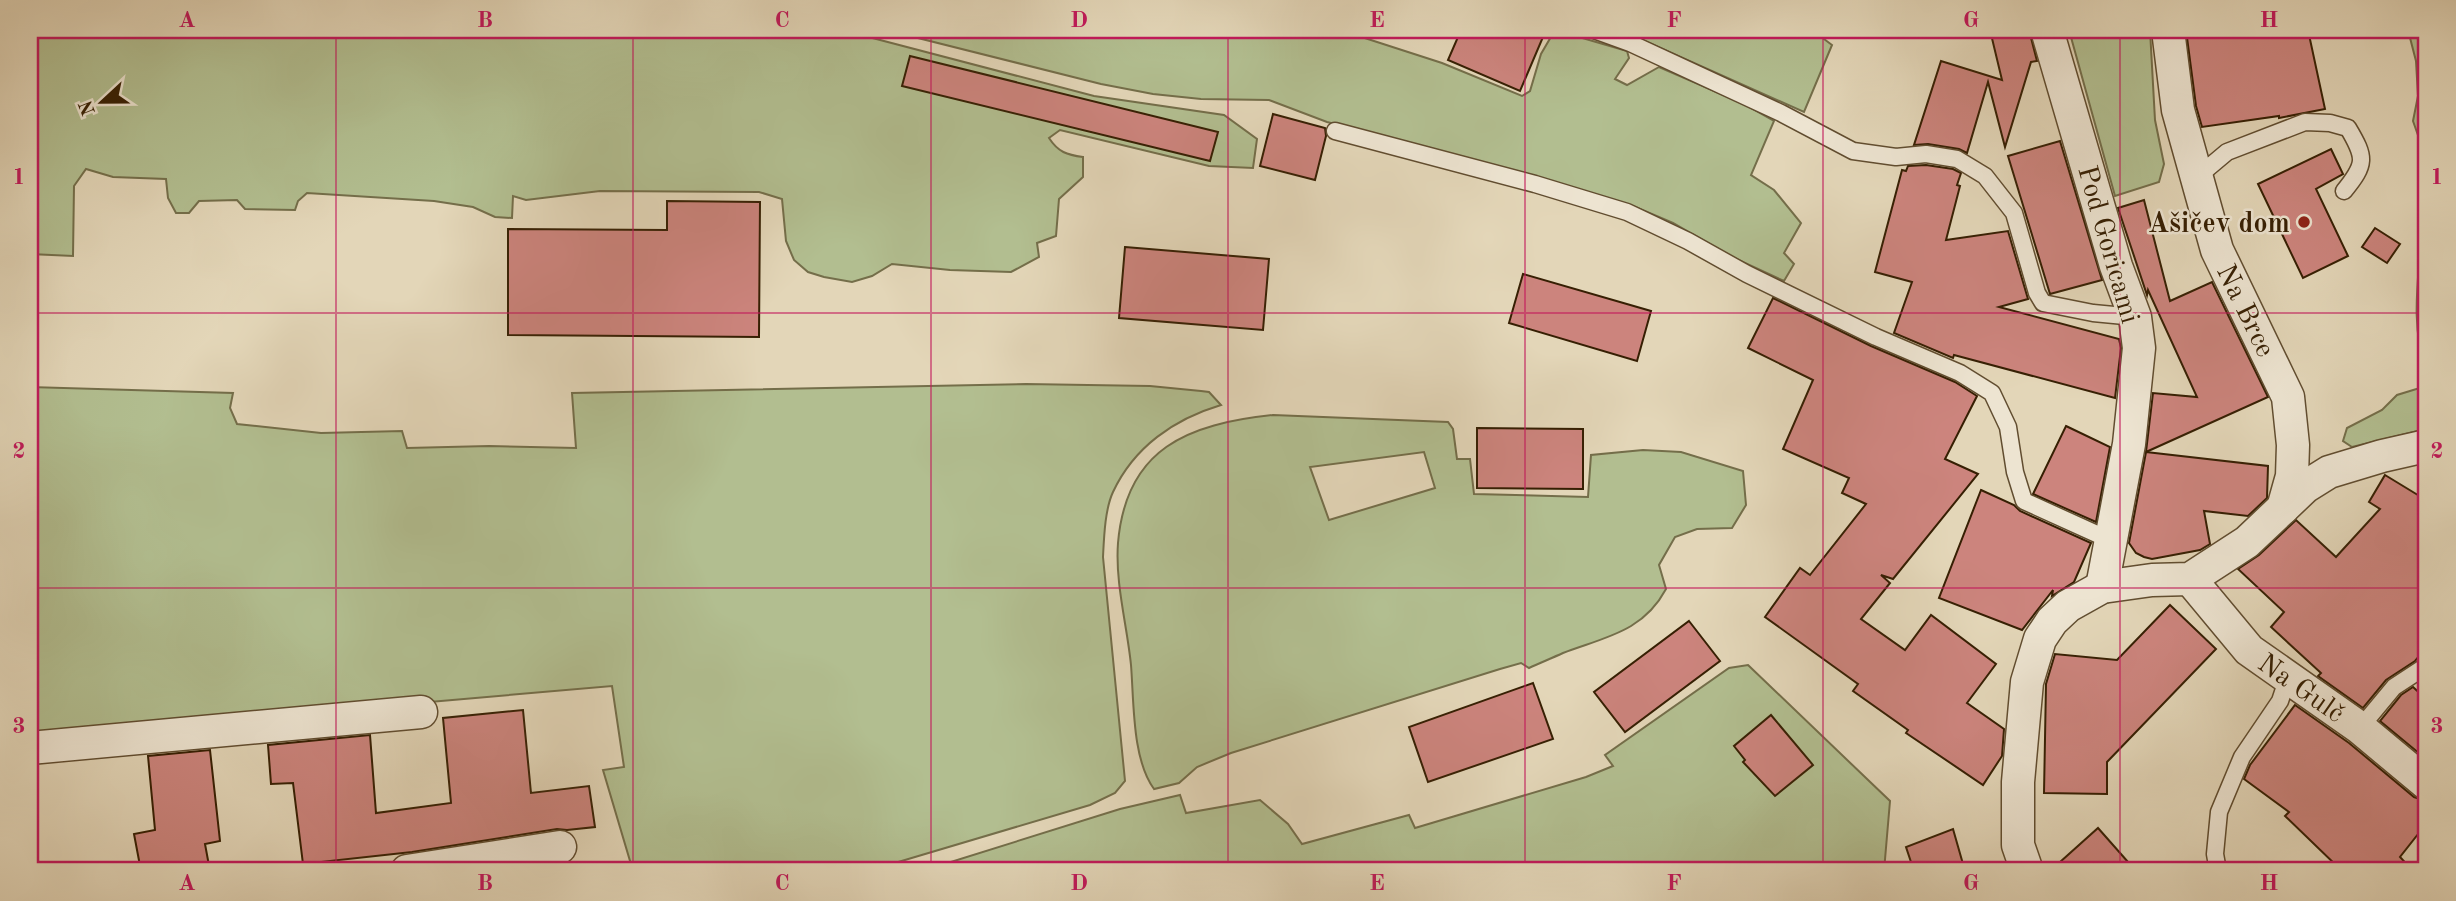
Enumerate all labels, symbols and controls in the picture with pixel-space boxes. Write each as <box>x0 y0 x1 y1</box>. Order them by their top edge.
text: A <box>178 9 196 32</box>
text: B <box>477 9 493 32</box>
text: C <box>774 9 790 32</box>
text: D <box>1070 9 1088 32</box>
text: E <box>1369 9 1385 32</box>
text: F <box>1666 9 1682 32</box>
text: G <box>1963 9 1979 32</box>
text: H <box>2260 9 2278 32</box>
north arrow <box>66 66 136 136</box>
text: N <box>77 97 100 118</box>
street label: Pod Goricami <box>2071 163 2143 327</box>
text: 1 <box>12 166 26 189</box>
text: 1 <box>2430 166 2444 189</box>
place label: Ašičev dom <box>2148 211 2290 239</box>
marker: Ašičev dom <box>2296 214 2312 230</box>
street label: Na Brce <box>2210 261 2279 362</box>
text: 2 <box>12 440 26 463</box>
text: 2 <box>2430 440 2444 463</box>
street label: Na Gulč <box>2252 650 2348 729</box>
text: 3 <box>12 715 26 738</box>
text: 3 <box>2430 715 2444 738</box>
text: A <box>178 872 196 895</box>
text: B <box>477 872 493 895</box>
text: C <box>774 872 790 895</box>
text: D <box>1070 872 1088 895</box>
text: E <box>1369 872 1385 895</box>
text: F <box>1666 872 1682 895</box>
text: G <box>1963 872 1979 895</box>
text: H <box>2260 872 2278 895</box>

